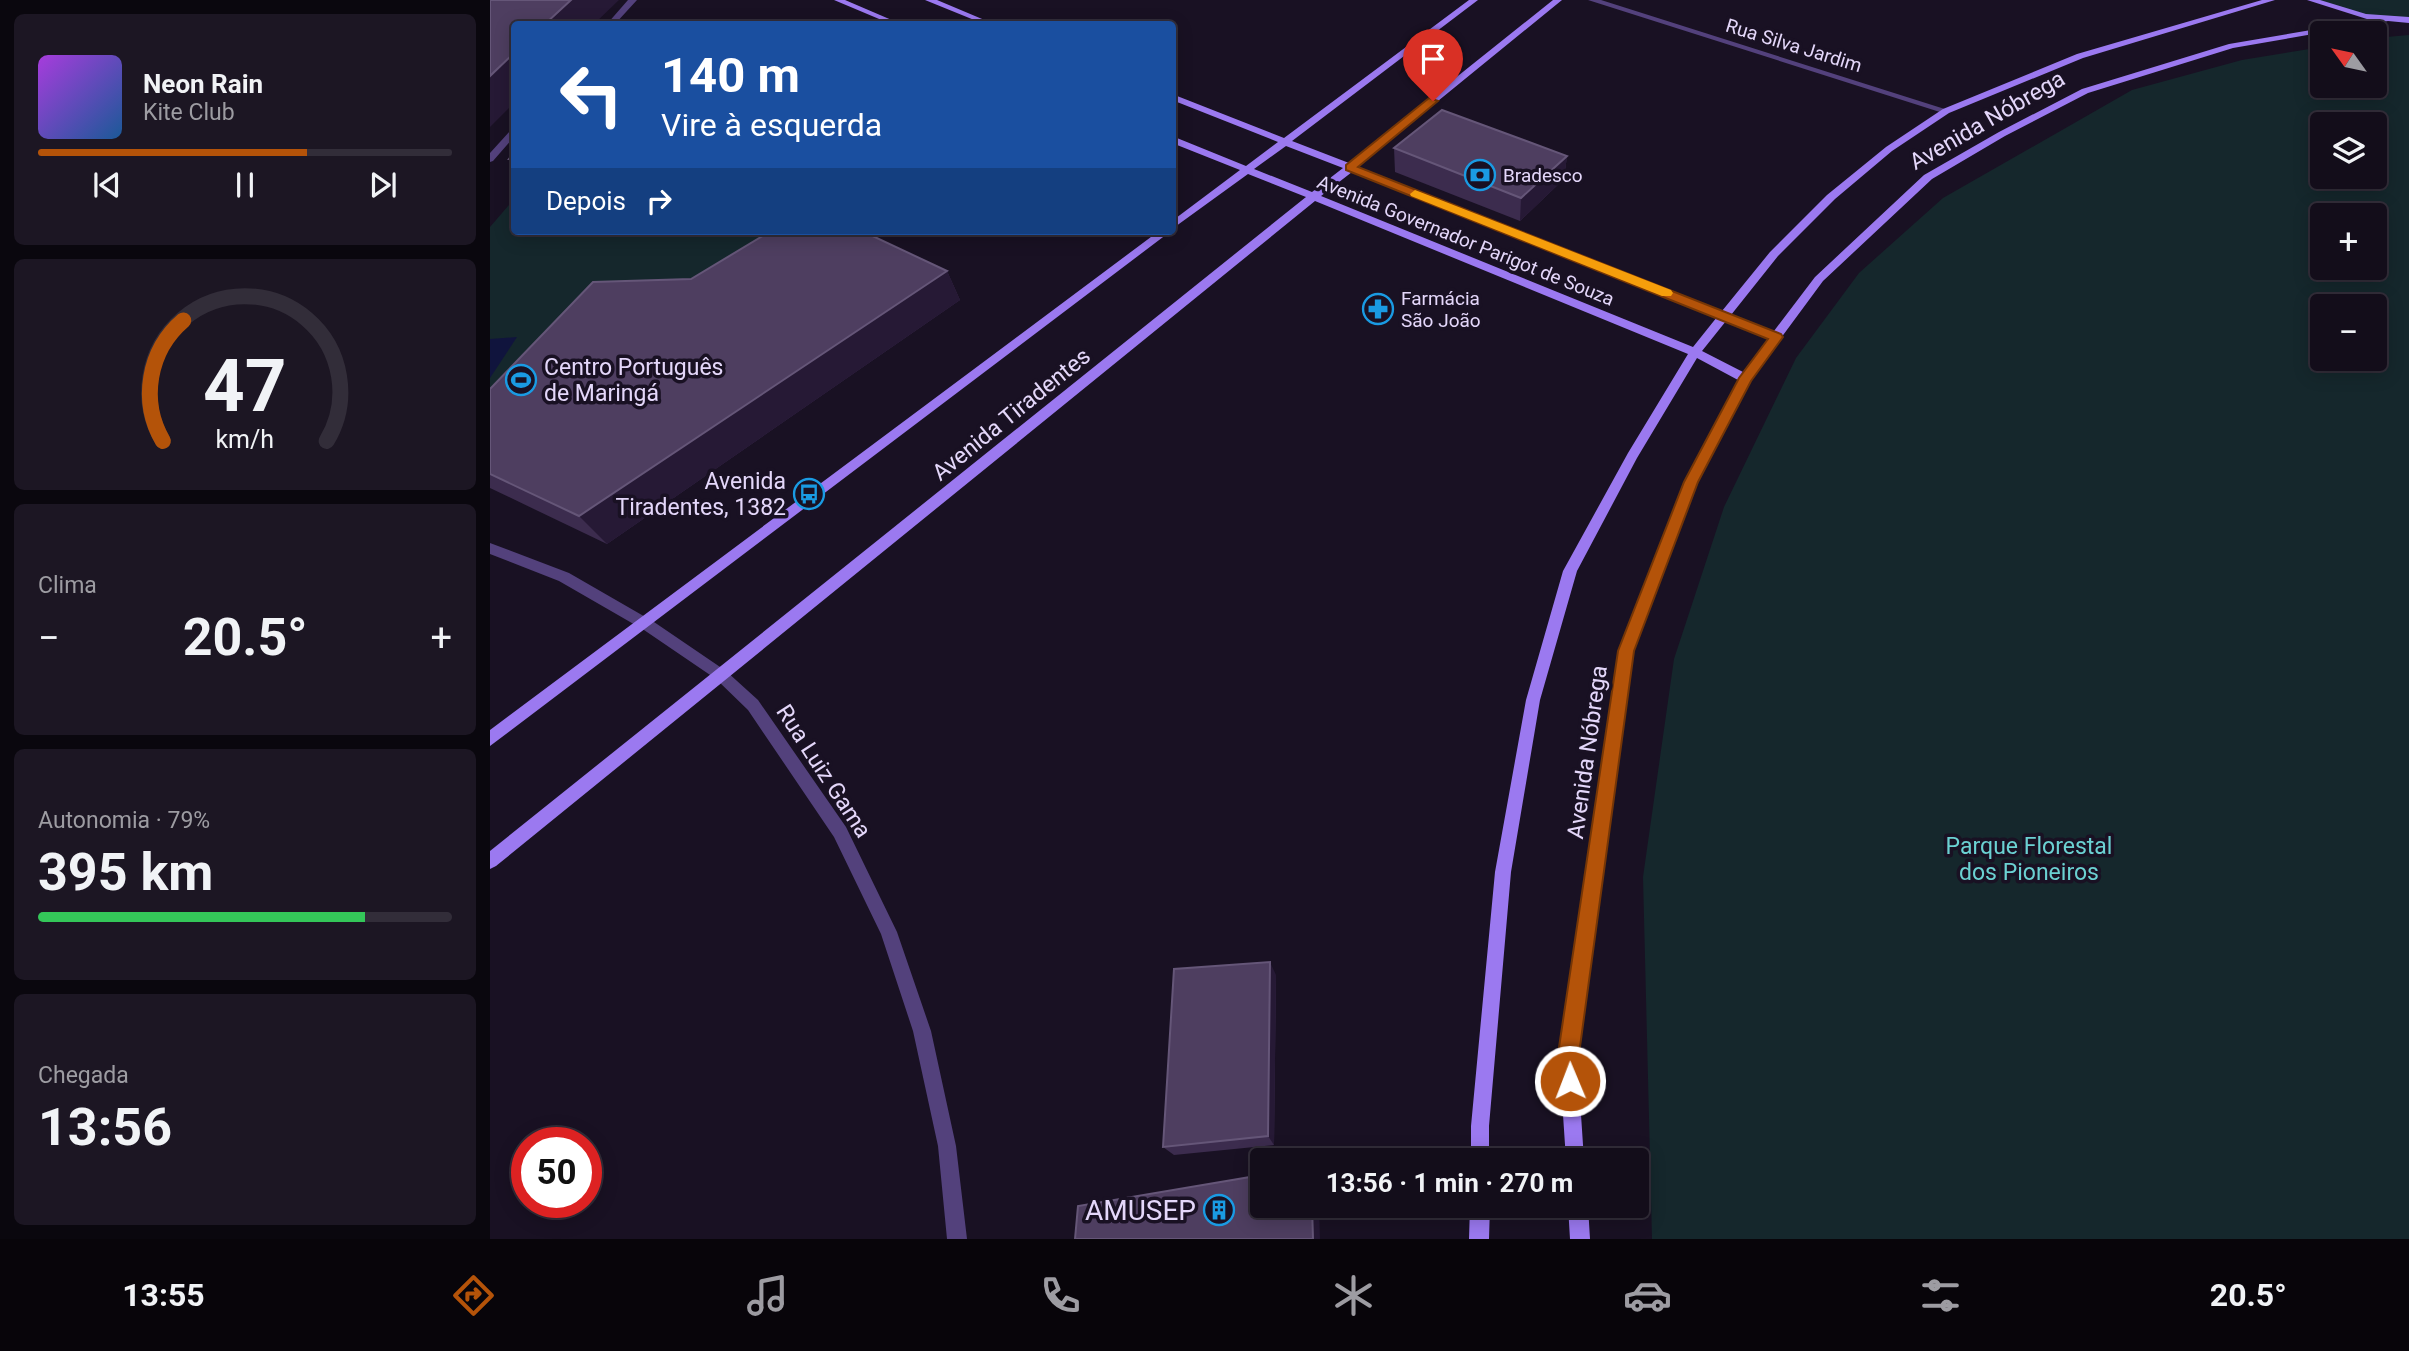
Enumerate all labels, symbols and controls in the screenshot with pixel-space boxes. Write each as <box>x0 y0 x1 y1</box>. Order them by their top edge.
street label: Rua Silva Jardim <box>1723 14 1865 77</box>
north arrow <box>2310 21 2387 98</box>
map controls <box>2310 21 2387 371</box>
pin <box>1403 29 1463 101</box>
icon: arrive <box>1414 40 1452 78</box>
text: 140 m <box>661 47 800 104</box>
icon: left <box>546 49 637 140</box>
street label: Avenida Nóbrega <box>1905 65 2070 176</box>
text: Neon Rain <box>143 69 263 99</box>
text: Kite Club <box>143 99 235 126</box>
text: Vire à esquerda <box>661 106 882 144</box>
button: layers <box>2310 112 2387 189</box>
bank icon: Bradesco <box>1463 158 1497 192</box>
place label: Bradesco <box>1503 164 1583 187</box>
icon: previous <box>88 166 126 204</box>
icon: pause <box>226 166 264 204</box>
icon: next <box>364 166 402 204</box>
street label: Avenida Governador Parigot de Souza <box>1314 170 1618 311</box>
icon: right <box>640 182 678 220</box>
text: Depois <box>546 186 626 216</box>
button: + <box>2310 203 2387 280</box>
place label: Farmácia São João <box>1401 287 1481 332</box>
pharmacy icon: Farmácia São João <box>1361 292 1395 326</box>
button: − <box>2310 294 2387 371</box>
street label: Avenida Tiradentes <box>927 342 1096 486</box>
text: 47 <box>203 343 287 429</box>
place label: Centro Português de Maringá <box>544 354 724 407</box>
sports icon: Centro Português de Maringá <box>504 363 538 397</box>
text: km/h <box>216 424 274 453</box>
place label: Avenida Tiradentes, 1382 <box>615 468 786 521</box>
bus stop icon: Avenida Tiradentes, 1382 <box>792 477 826 511</box>
text: Clima <box>38 572 97 599</box>
text: 20.5° <box>183 607 308 668</box>
text: − <box>38 616 60 660</box>
text: + <box>430 616 452 660</box>
street label: Avenida Nóbrega <box>1562 664 1613 840</box>
street label: Rua Luiz Gama <box>771 700 877 843</box>
text: Autonomia · 79% <box>38 807 210 834</box>
park label: Parque Florestal dos Pioneiros <box>1946 833 2112 886</box>
text: 395 km <box>38 842 213 903</box>
position arrow <box>1533 1044 1607 1118</box>
text: Chegada <box>38 1062 129 1089</box>
text: 13:56 <box>38 1097 172 1158</box>
speed limit sign: 50 <box>511 1127 602 1218</box>
text: 13:56 · 1 min · 270 m <box>1326 1168 1573 1198</box>
building icon: AMUSEP <box>1202 1193 1236 1227</box>
place label: AMUSEP <box>1085 1194 1196 1227</box>
icon: directions <box>449 1271 498 1320</box>
icon: music <box>743 1271 792 1320</box>
icon: phone <box>1036 1271 1085 1320</box>
icon: climate <box>1329 1271 1378 1320</box>
icon: car <box>1623 1271 1672 1320</box>
icon: filters <box>1916 1271 1965 1320</box>
text: 13:55 <box>122 1276 205 1314</box>
text: 20.5° <box>2210 1276 2287 1314</box>

